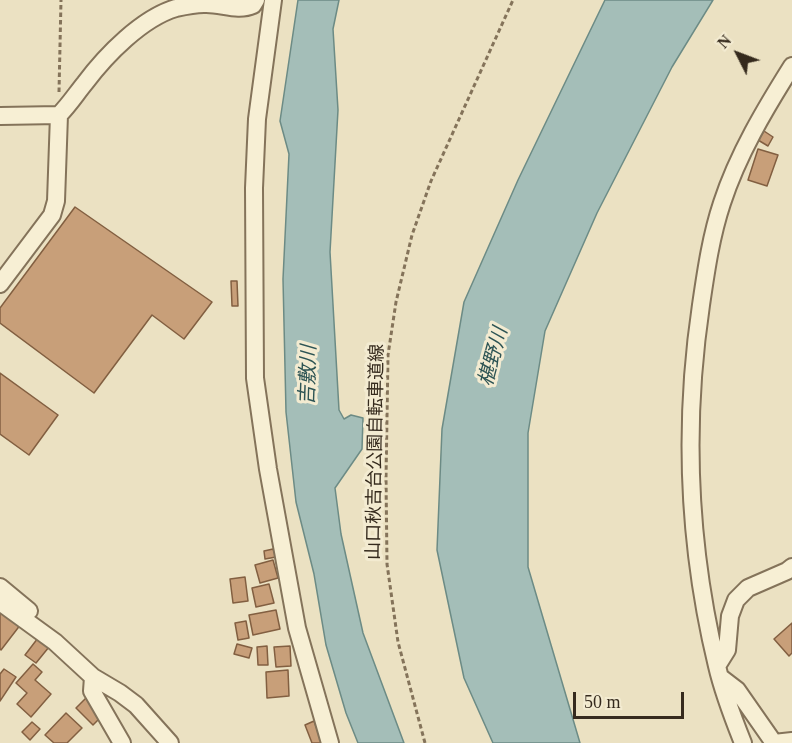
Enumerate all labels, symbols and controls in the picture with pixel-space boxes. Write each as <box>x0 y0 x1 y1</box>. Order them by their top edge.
north arrow <box>708 24 768 84</box>
text: N <box>714 32 734 52</box>
water label: 椹野川 <box>475 325 513 389</box>
street label: 山口秋吉台公園自転車道線 <box>363 344 389 560</box>
water label: 吉敷川 <box>296 345 322 405</box>
scale bar <box>576 680 687 718</box>
text: 50 m <box>584 692 621 712</box>

